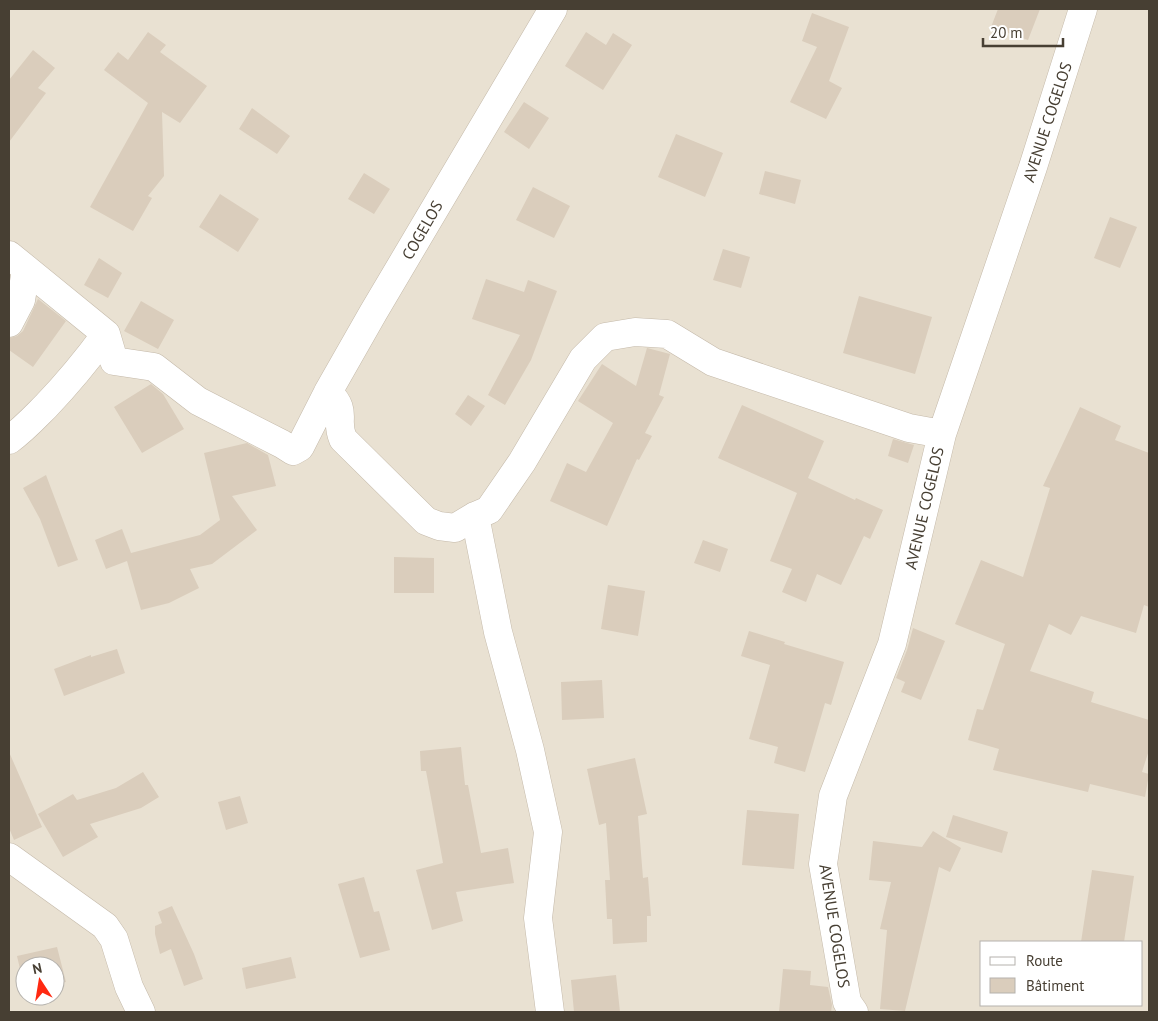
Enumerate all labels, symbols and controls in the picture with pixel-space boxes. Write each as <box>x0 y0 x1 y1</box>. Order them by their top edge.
scale bar <box>983 15 1063 47</box>
text: 20 m <box>990 23 1023 42</box>
street label: AVENUE COGELOS <box>1018 59 1076 185</box>
street label: COGELOS <box>397 197 447 263</box>
street label: AVENUE COGELOS <box>900 445 948 571</box>
street label: AVENUE COGELOS <box>815 863 855 989</box>
legend <box>980 941 1143 1006</box>
text: Route <box>1026 951 1063 970</box>
north arrow <box>15 956 65 1006</box>
text: N <box>31 959 44 978</box>
text: Bâtiment <box>1026 976 1084 995</box>

